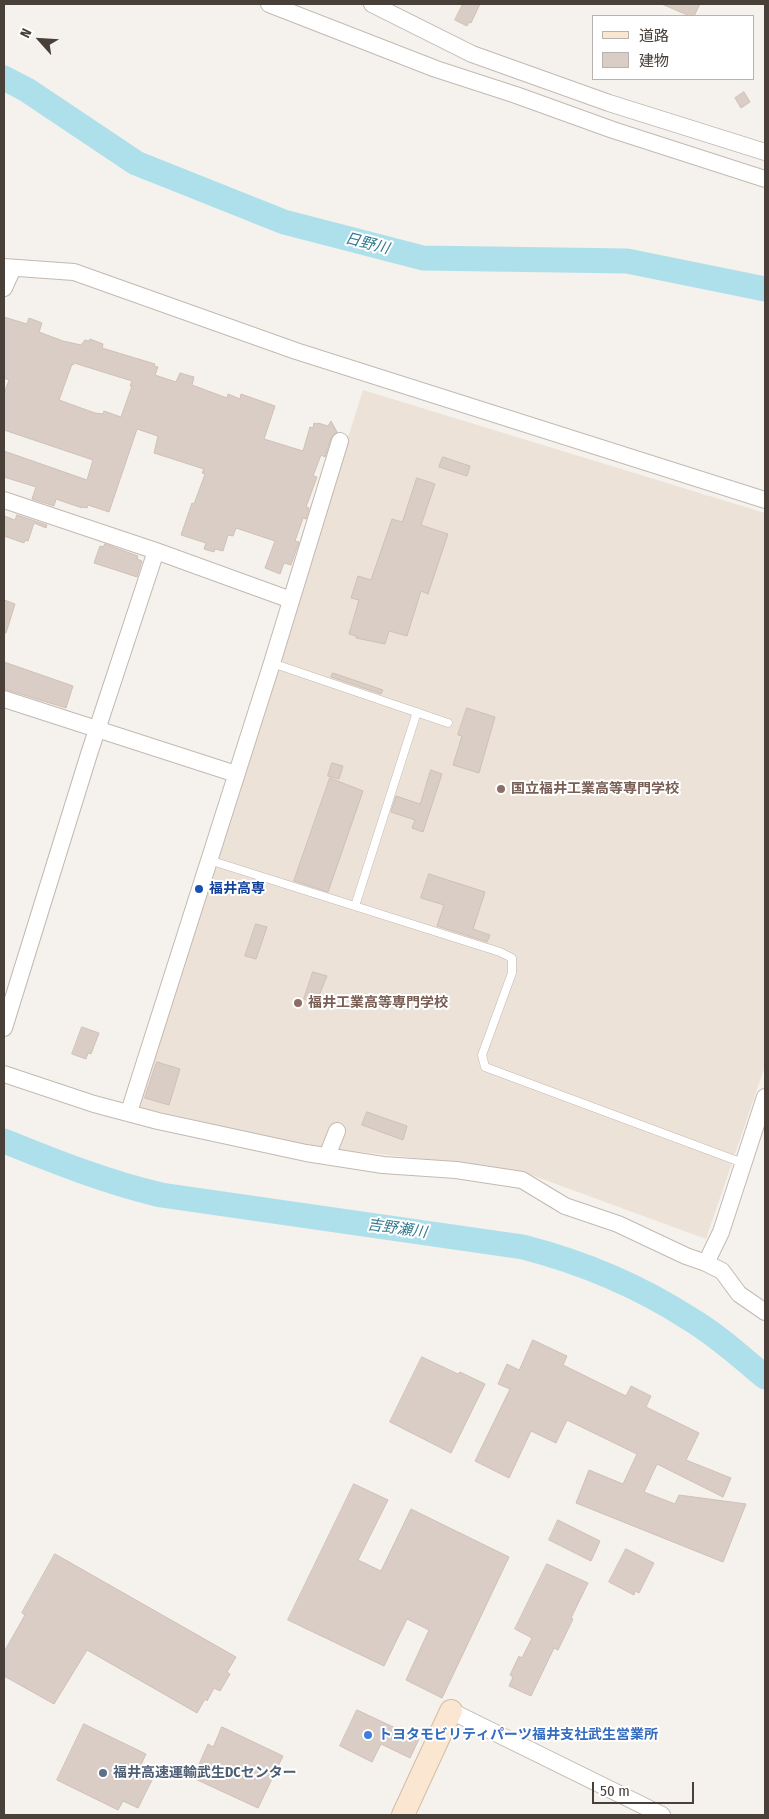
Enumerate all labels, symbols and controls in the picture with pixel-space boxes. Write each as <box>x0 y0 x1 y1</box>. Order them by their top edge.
north arrow <box>15 15 65 65</box>
legend <box>592 15 754 80</box>
text: N <box>17 26 36 41</box>
text: 道路 <box>639 27 669 45</box>
text: 建物 <box>639 52 669 70</box>
water label: 日野川 <box>343 230 391 258</box>
place label: 国立福井工業高等専門学校 <box>511 781 679 797</box>
marker: 国立福井工業高等専門学校 <box>495 783 507 795</box>
place label: 福井高専 <box>209 881 265 897</box>
marker: 福井高専 <box>193 883 205 895</box>
place label: 福井工業高等専門学校 <box>308 995 448 1011</box>
marker: 福井工業高等専門学校 <box>292 997 304 1009</box>
water label: 吉野瀬川 <box>366 1216 428 1242</box>
place label: トヨタモビリティパーツ福井支社武生営業所 <box>378 1727 658 1743</box>
marker: トヨタモビリティパーツ福井支社武生営業所 <box>362 1729 374 1741</box>
place label: 福井高速運輸武生DCセンター <box>113 1765 297 1781</box>
marker: 福井高速運輸武生DCセンター <box>97 1767 109 1779</box>
scale bar <box>594 1772 696 1804</box>
text: 50 m <box>600 1782 630 1800</box>

